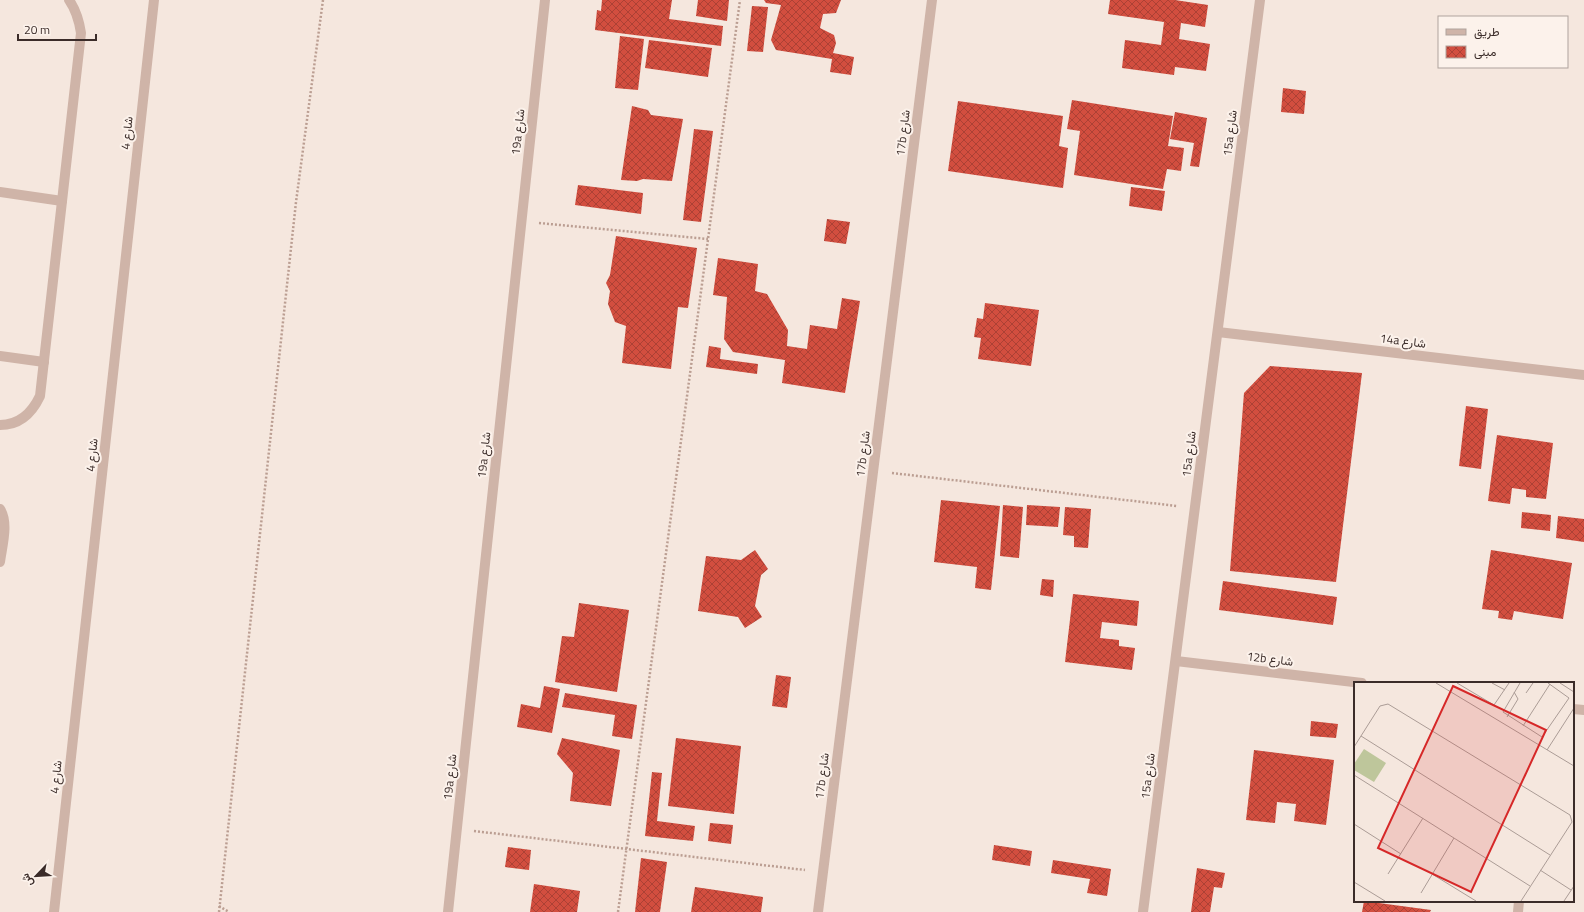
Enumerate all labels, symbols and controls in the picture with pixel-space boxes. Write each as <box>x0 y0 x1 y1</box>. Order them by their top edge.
scale bar <box>18 16 96 42</box>
legend <box>1438 16 1568 68</box>
text: 20 m <box>24 20 50 39</box>
text: طريق <box>1474 22 1500 41</box>
text: مبنى <box>1474 42 1496 61</box>
street label: 19a شارع <box>506 108 529 156</box>
street label: 17b شارع <box>890 109 915 157</box>
street label: 15a شارع <box>1217 109 1242 157</box>
street label: شارع 4 <box>115 115 138 151</box>
street label: 14a شارع <box>1379 328 1427 353</box>
street label: 17b شارع <box>850 430 875 478</box>
street label: 15a شارع <box>1176 430 1201 478</box>
street label: 19a شارع <box>472 431 495 479</box>
street label: شارع 4 <box>80 437 103 473</box>
street label: 12b شارع <box>1246 646 1294 671</box>
inset map <box>1354 682 1574 902</box>
street label: 17b شارع <box>809 752 834 800</box>
street label: 15a شارع <box>1135 752 1160 800</box>
street label: 19a شارع <box>438 753 461 801</box>
street label: شارع 4 <box>44 759 67 795</box>
north arrow <box>16 856 56 896</box>
text: ش <box>17 871 37 890</box>

